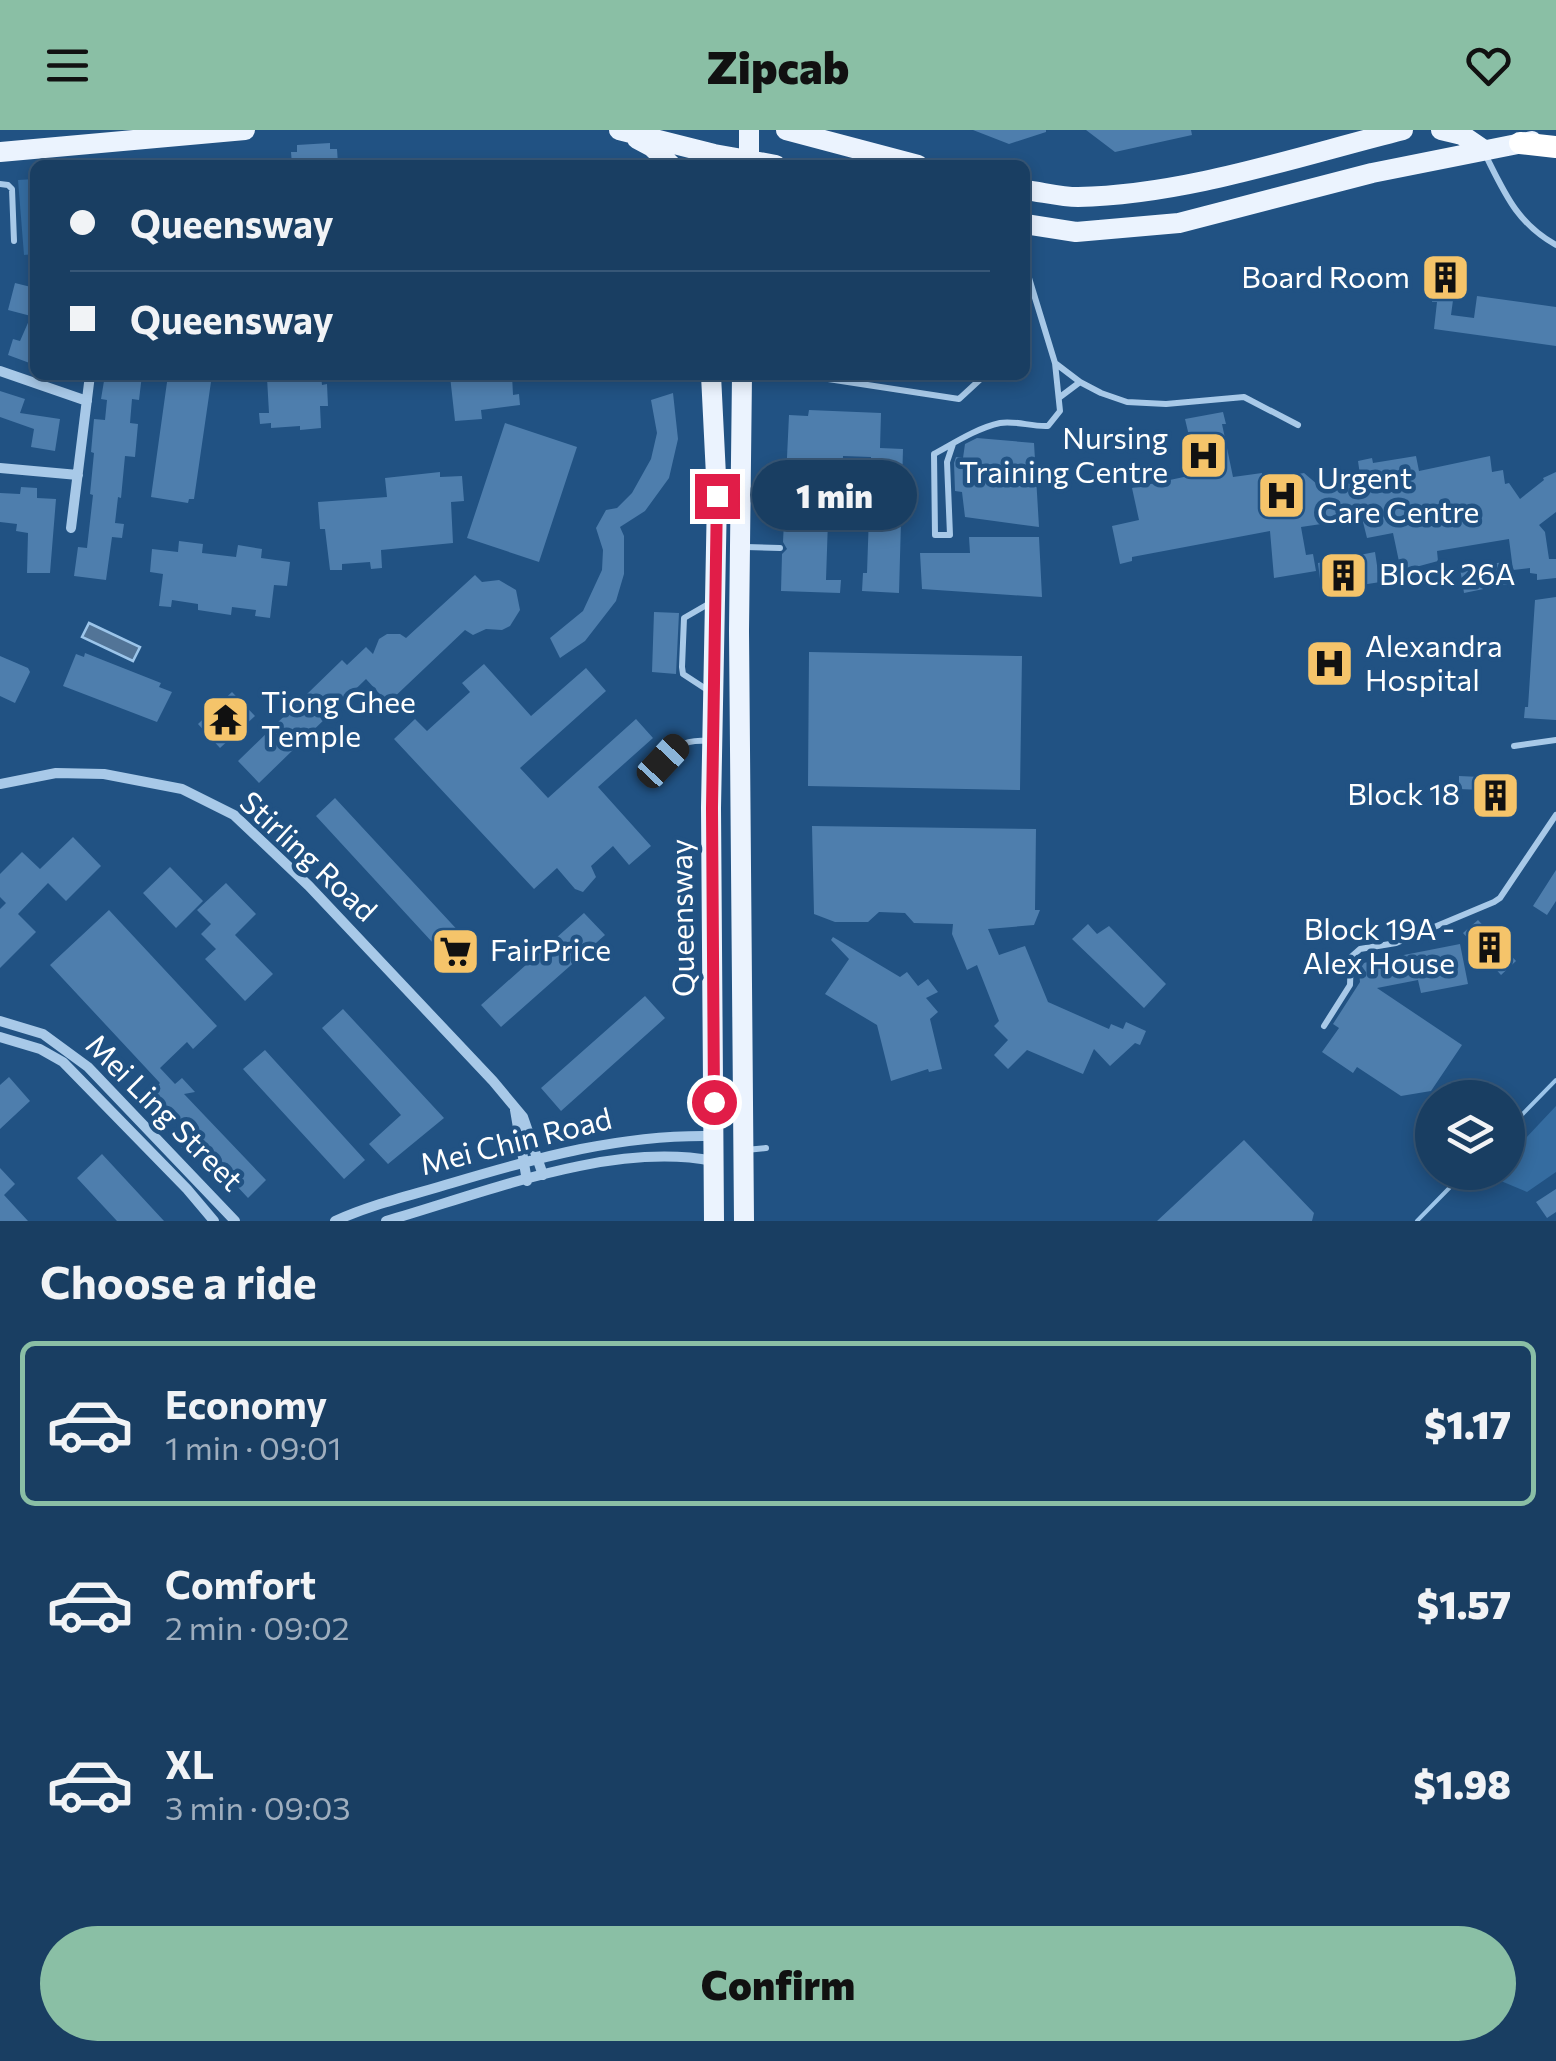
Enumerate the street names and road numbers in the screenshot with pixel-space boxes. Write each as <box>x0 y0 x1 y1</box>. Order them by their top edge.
street label: Stirling Road <box>234 782 386 928</box>
street label: Queensway <box>661 839 700 997</box>
street label: Mei Ling Street <box>80 1025 252 1197</box>
street label: Mei Chin Road <box>416 1098 615 1181</box>

